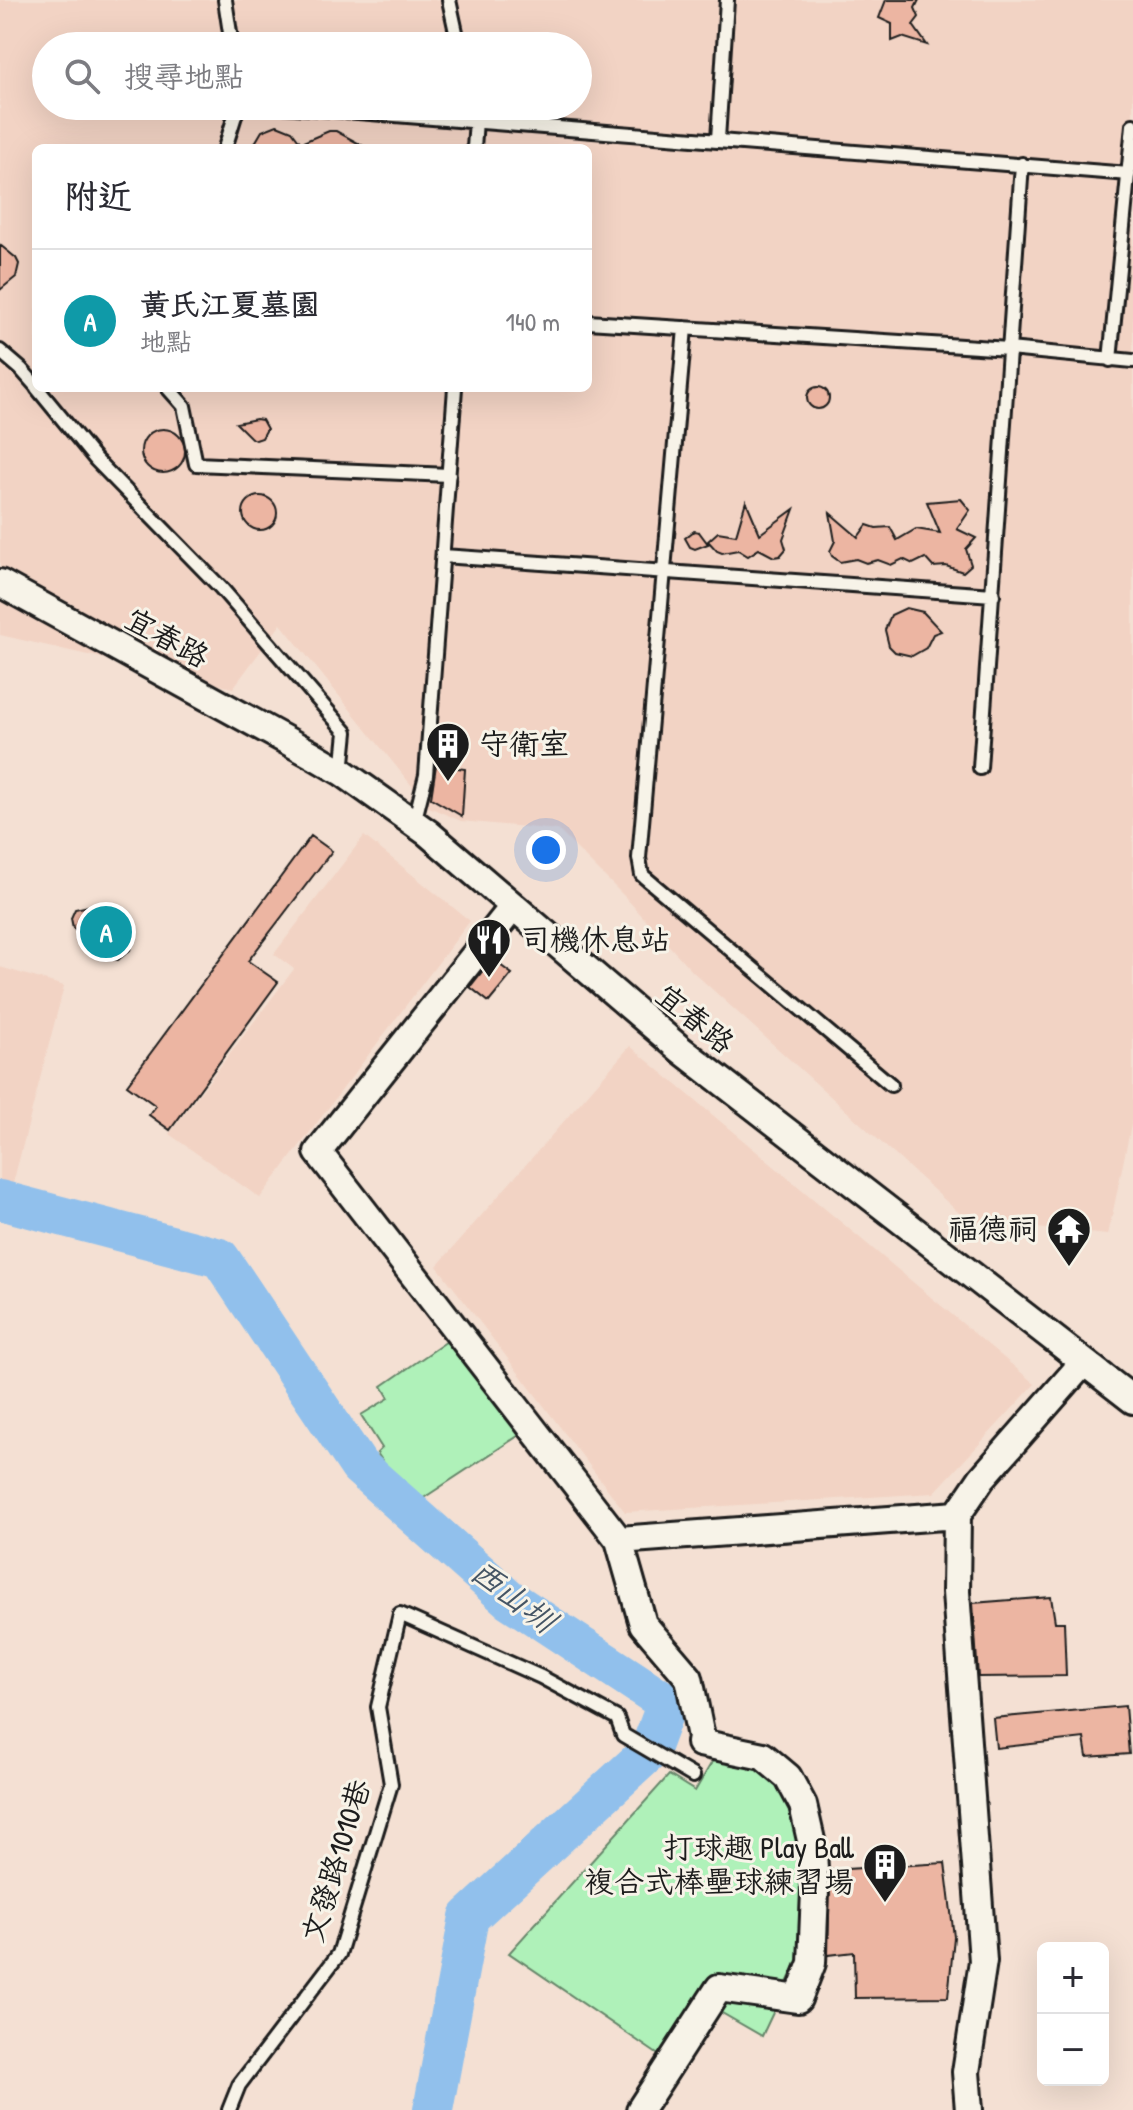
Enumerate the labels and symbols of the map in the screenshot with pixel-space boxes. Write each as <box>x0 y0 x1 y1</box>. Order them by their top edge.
street label: 宜春路 <box>118 598 217 676</box>
building icon: 守衛室 <box>424 720 472 783</box>
place label: 守衛室 <box>479 723 569 763</box>
your location <box>526 830 566 870</box>
pin: A <box>80 902 132 962</box>
restaurant icon: 司機休息站 <box>465 916 513 979</box>
place label: 司機休息站 <box>520 919 670 959</box>
street label: 宜春路 <box>648 974 743 1062</box>
temple icon: 福德祠 <box>1045 1205 1093 1268</box>
place label: 福德祠 <box>948 1208 1038 1248</box>
water label: 西山圳 <box>462 1550 567 1643</box>
street label: 文發路1010巷 <box>291 1774 379 1947</box>
place label: 打球趣 Play Ball 複合式棒壘球練習場 <box>584 1827 855 1901</box>
building icon: 打球趣 Play Ball 複合式棒壘球練習場 <box>861 1841 909 1904</box>

